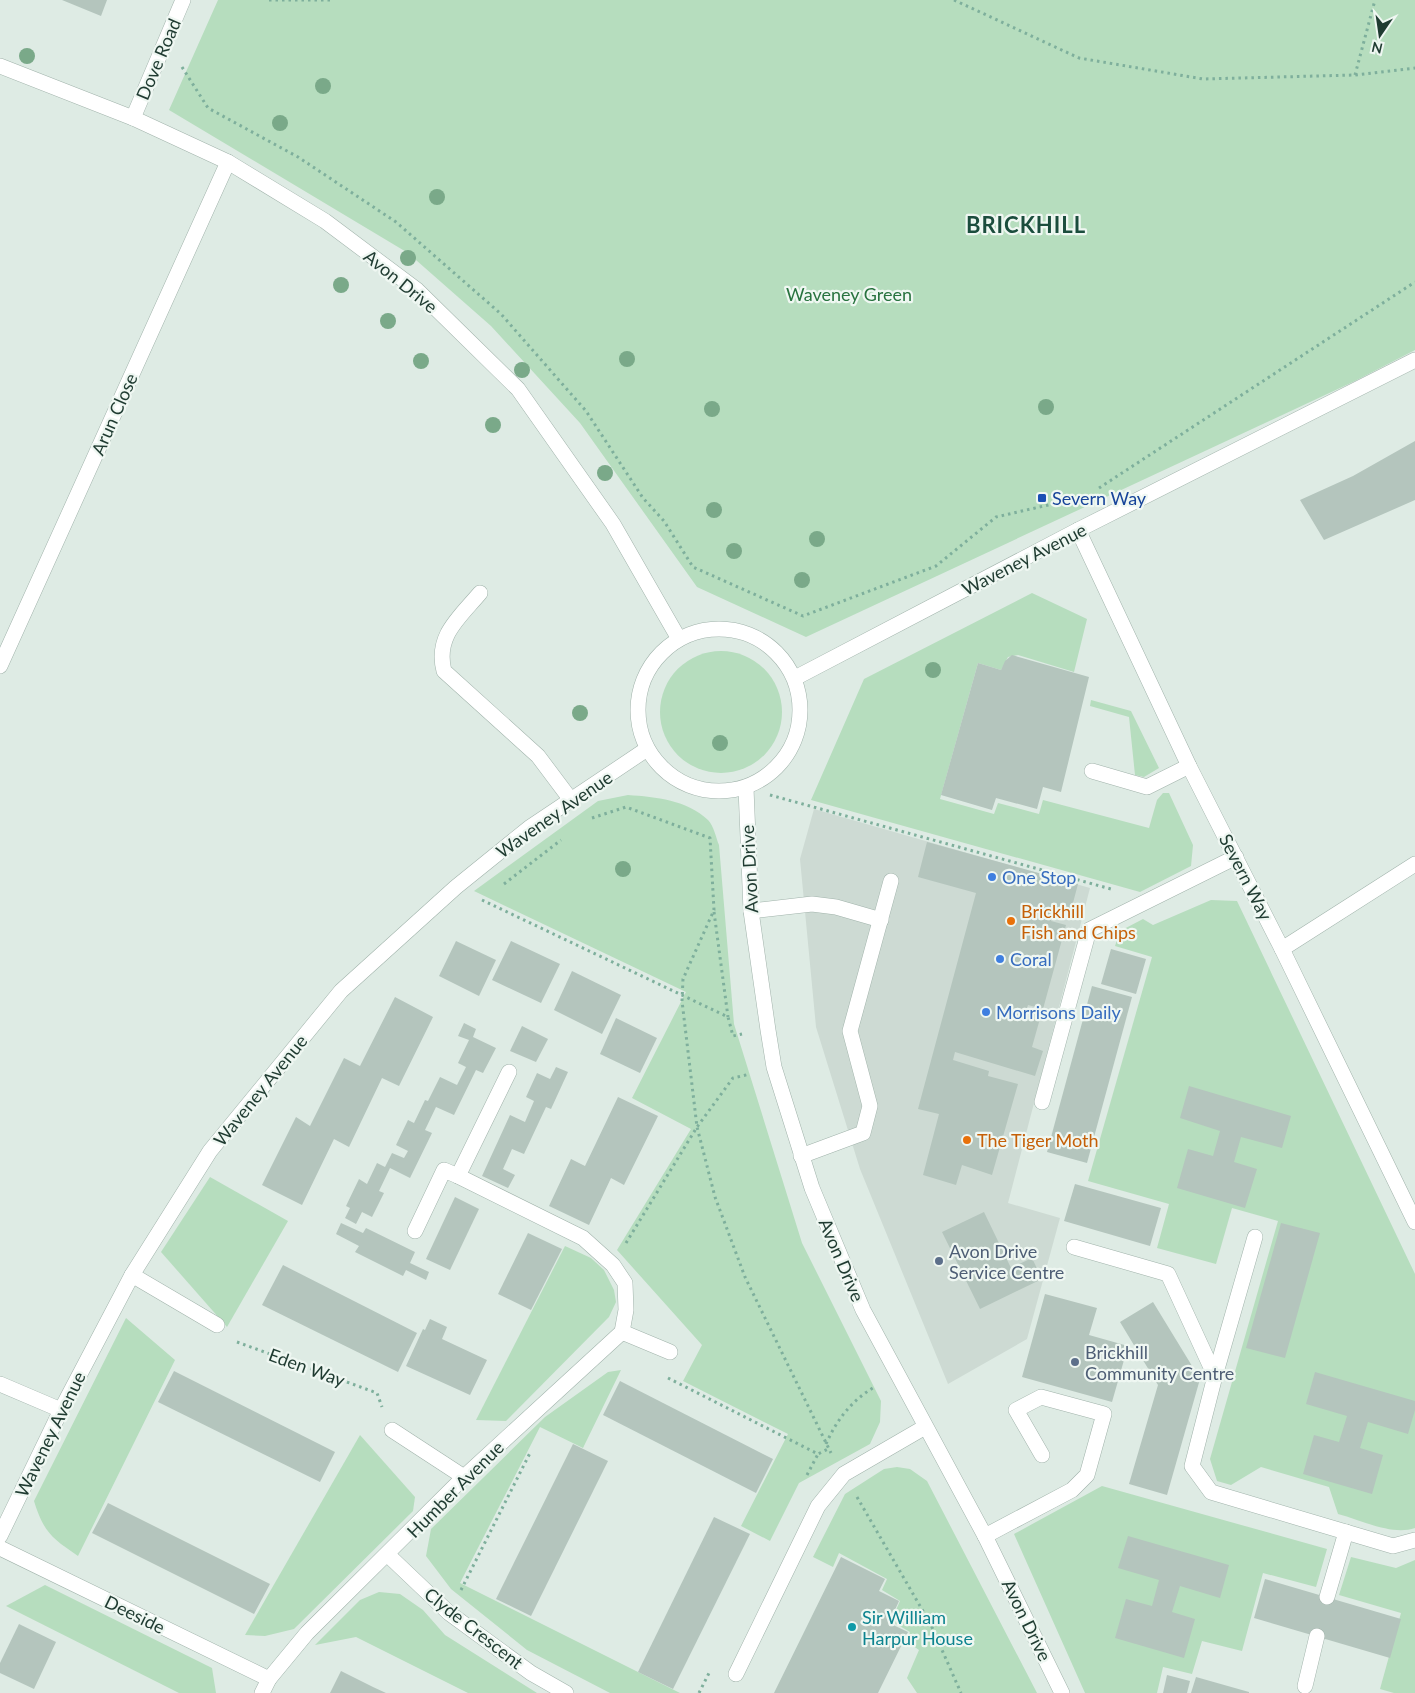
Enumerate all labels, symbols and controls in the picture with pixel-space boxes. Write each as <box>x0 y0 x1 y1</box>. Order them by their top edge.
north arrow <box>1355 10 1405 60</box>
street label: Dove Road <box>131 15 185 103</box>
text: N <box>1370 39 1384 58</box>
district label: BRICKHILL <box>966 211 1086 238</box>
street label: Avon Drive <box>360 245 442 317</box>
park label: Waveney Green <box>786 283 912 305</box>
street label: Arun Close <box>86 370 142 458</box>
place label: Severn Way <box>1052 487 1147 509</box>
marker: Severn Way <box>1036 492 1048 504</box>
street label: Waveney Avenue <box>958 518 1090 600</box>
street label: Waveney Avenue <box>492 766 616 862</box>
street label: Avon Drive <box>736 824 762 914</box>
street label: Severn Way <box>1215 830 1277 925</box>
place label: One Stop <box>1002 866 1076 888</box>
marker: One Stop <box>986 871 998 883</box>
place label: Brickhill Fish and Chips <box>1021 900 1136 943</box>
marker: Brickhill Fish and Chips <box>1005 915 1017 927</box>
place label: Coral <box>1010 948 1052 970</box>
marker: Coral <box>994 953 1006 965</box>
place label: Morrisons Daily <box>996 1001 1121 1023</box>
marker: Morrisons Daily <box>980 1006 992 1018</box>
street label: Waveney Avenue <box>208 1030 312 1150</box>
place label: The Tiger Moth <box>977 1129 1098 1151</box>
marker: The Tiger Moth <box>961 1134 973 1146</box>
street label: Avon Drive <box>815 1215 869 1305</box>
place label: Avon Drive Service Centre <box>949 1240 1064 1283</box>
marker: Avon Drive Service Centre <box>933 1255 945 1267</box>
place label: Brickhill Community Centre <box>1085 1341 1234 1384</box>
street label: Eden Way <box>266 1343 349 1391</box>
marker: Brickhill Community Centre <box>1069 1356 1081 1368</box>
street label: Waveney Avenue <box>10 1368 90 1500</box>
street label: Humber Avenue <box>402 1436 508 1542</box>
street label: Avon Drive <box>998 1576 1056 1664</box>
street label: Clyde Crescent <box>420 1583 528 1674</box>
street label: Deeside <box>101 1590 169 1638</box>
place label: Sir William Harpur House <box>862 1606 973 1649</box>
marker: Sir William Harpur House <box>846 1621 858 1633</box>

